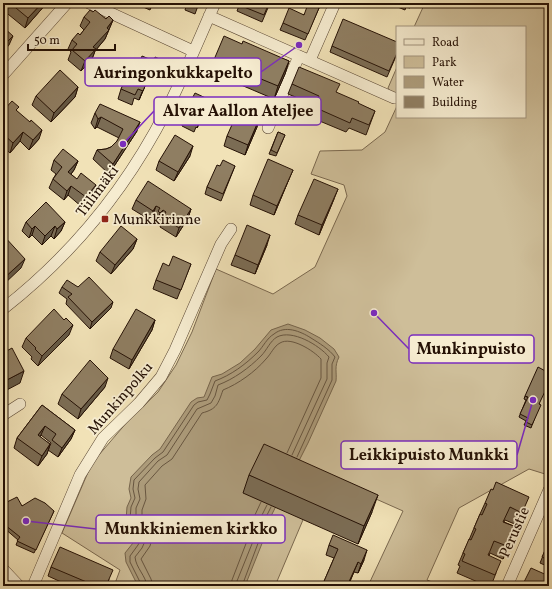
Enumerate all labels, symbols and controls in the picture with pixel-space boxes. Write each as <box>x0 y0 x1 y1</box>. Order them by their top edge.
scale bar <box>28 26 115 52</box>
legend <box>396 26 526 118</box>
text: 50 m <box>34 33 60 49</box>
text: Road <box>432 35 459 51</box>
text: Park <box>432 55 457 71</box>
callout: Auringonkukkapelto <box>85 58 261 86</box>
text: Auringonkukkapelto <box>93 63 253 85</box>
text: Water <box>432 75 464 91</box>
text: Building <box>432 95 477 111</box>
callout: Alvar Aallon Ateljee <box>154 97 321 125</box>
text: Alvar Aallon Ateljee <box>163 101 313 123</box>
street label: Tiilimäki <box>72 162 124 222</box>
place label: Munkkirinne <box>113 210 201 231</box>
marker: Munkkirinne <box>100 214 110 224</box>
callout: Munkinpuisto <box>409 335 534 363</box>
text: Munkinpuisto <box>416 339 526 361</box>
street label: Munkinpolku <box>84 358 159 440</box>
callout: Leikkipuisto Munkki <box>341 441 517 469</box>
text: Leikkipuisto Munkki <box>349 445 509 467</box>
street label: Perustie <box>495 504 536 561</box>
callout: Munkkiniemen kirkko <box>96 515 285 543</box>
text: Munkkiniemen kirkko <box>105 519 278 541</box>

